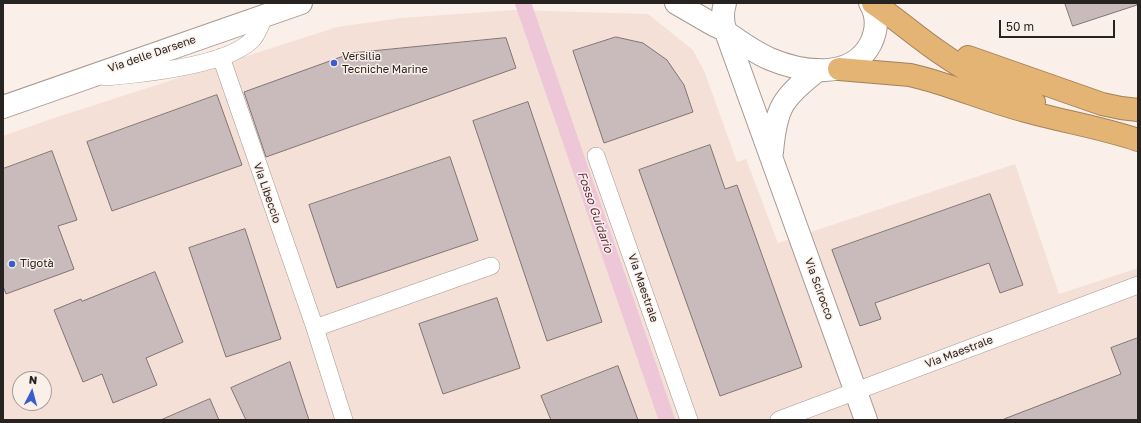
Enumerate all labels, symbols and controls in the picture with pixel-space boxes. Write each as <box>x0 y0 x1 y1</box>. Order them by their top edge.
scale bar <box>1001 12 1117 38</box>
text: 50 m <box>1006 19 1034 34</box>
street label: Via delle Darsene <box>106 33 198 75</box>
place label: Versilia Tecniche Marine <box>342 50 428 76</box>
marker: Versilia Tecniche Marine <box>329 58 339 68</box>
street label: Via Libeccio <box>250 161 284 225</box>
water label: Fosso Guidario <box>574 169 616 255</box>
street label: Via Maestrale <box>625 252 661 324</box>
street label: Via Scirocco <box>802 256 836 322</box>
place label: Tigotà <box>20 257 54 271</box>
marker: Tigotà <box>7 259 17 269</box>
street label: Via Maestrale <box>923 333 995 371</box>
north arrow <box>12 371 52 411</box>
text: N <box>28 373 38 386</box>

